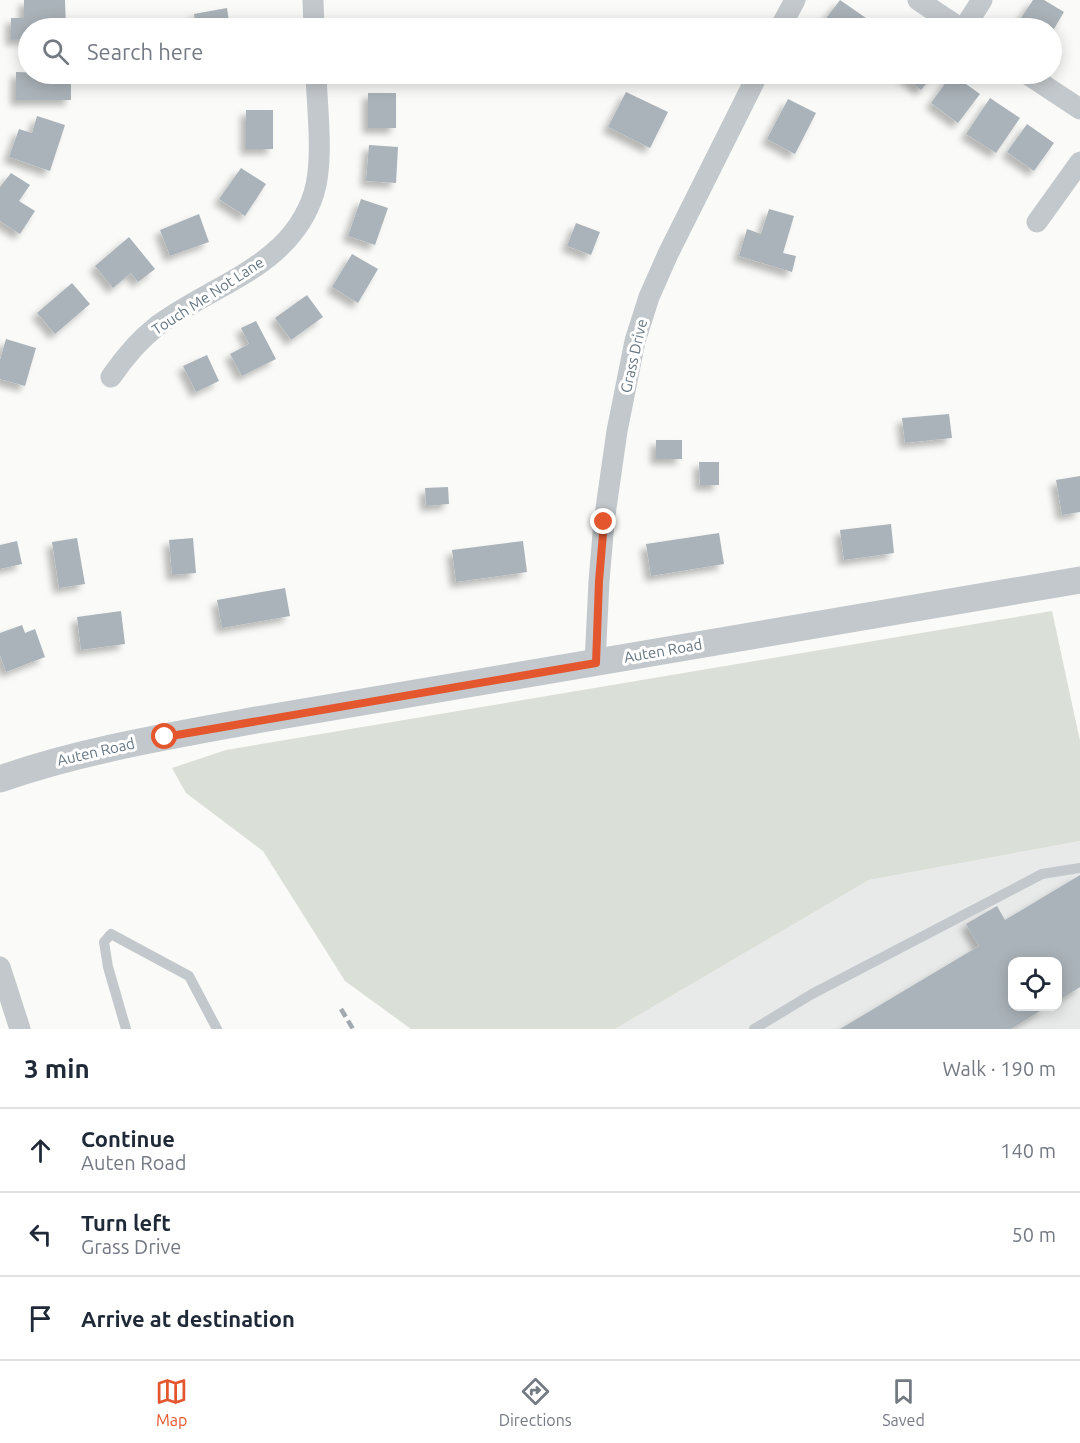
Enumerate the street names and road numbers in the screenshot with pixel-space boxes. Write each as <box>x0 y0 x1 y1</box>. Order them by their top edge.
street label: Touch Me Not Lane <box>149 253 267 338</box>
street label: Grass Drive <box>617 317 650 394</box>
street label: Auten Road <box>623 635 703 666</box>
street label: Auten Road <box>55 734 136 769</box>

